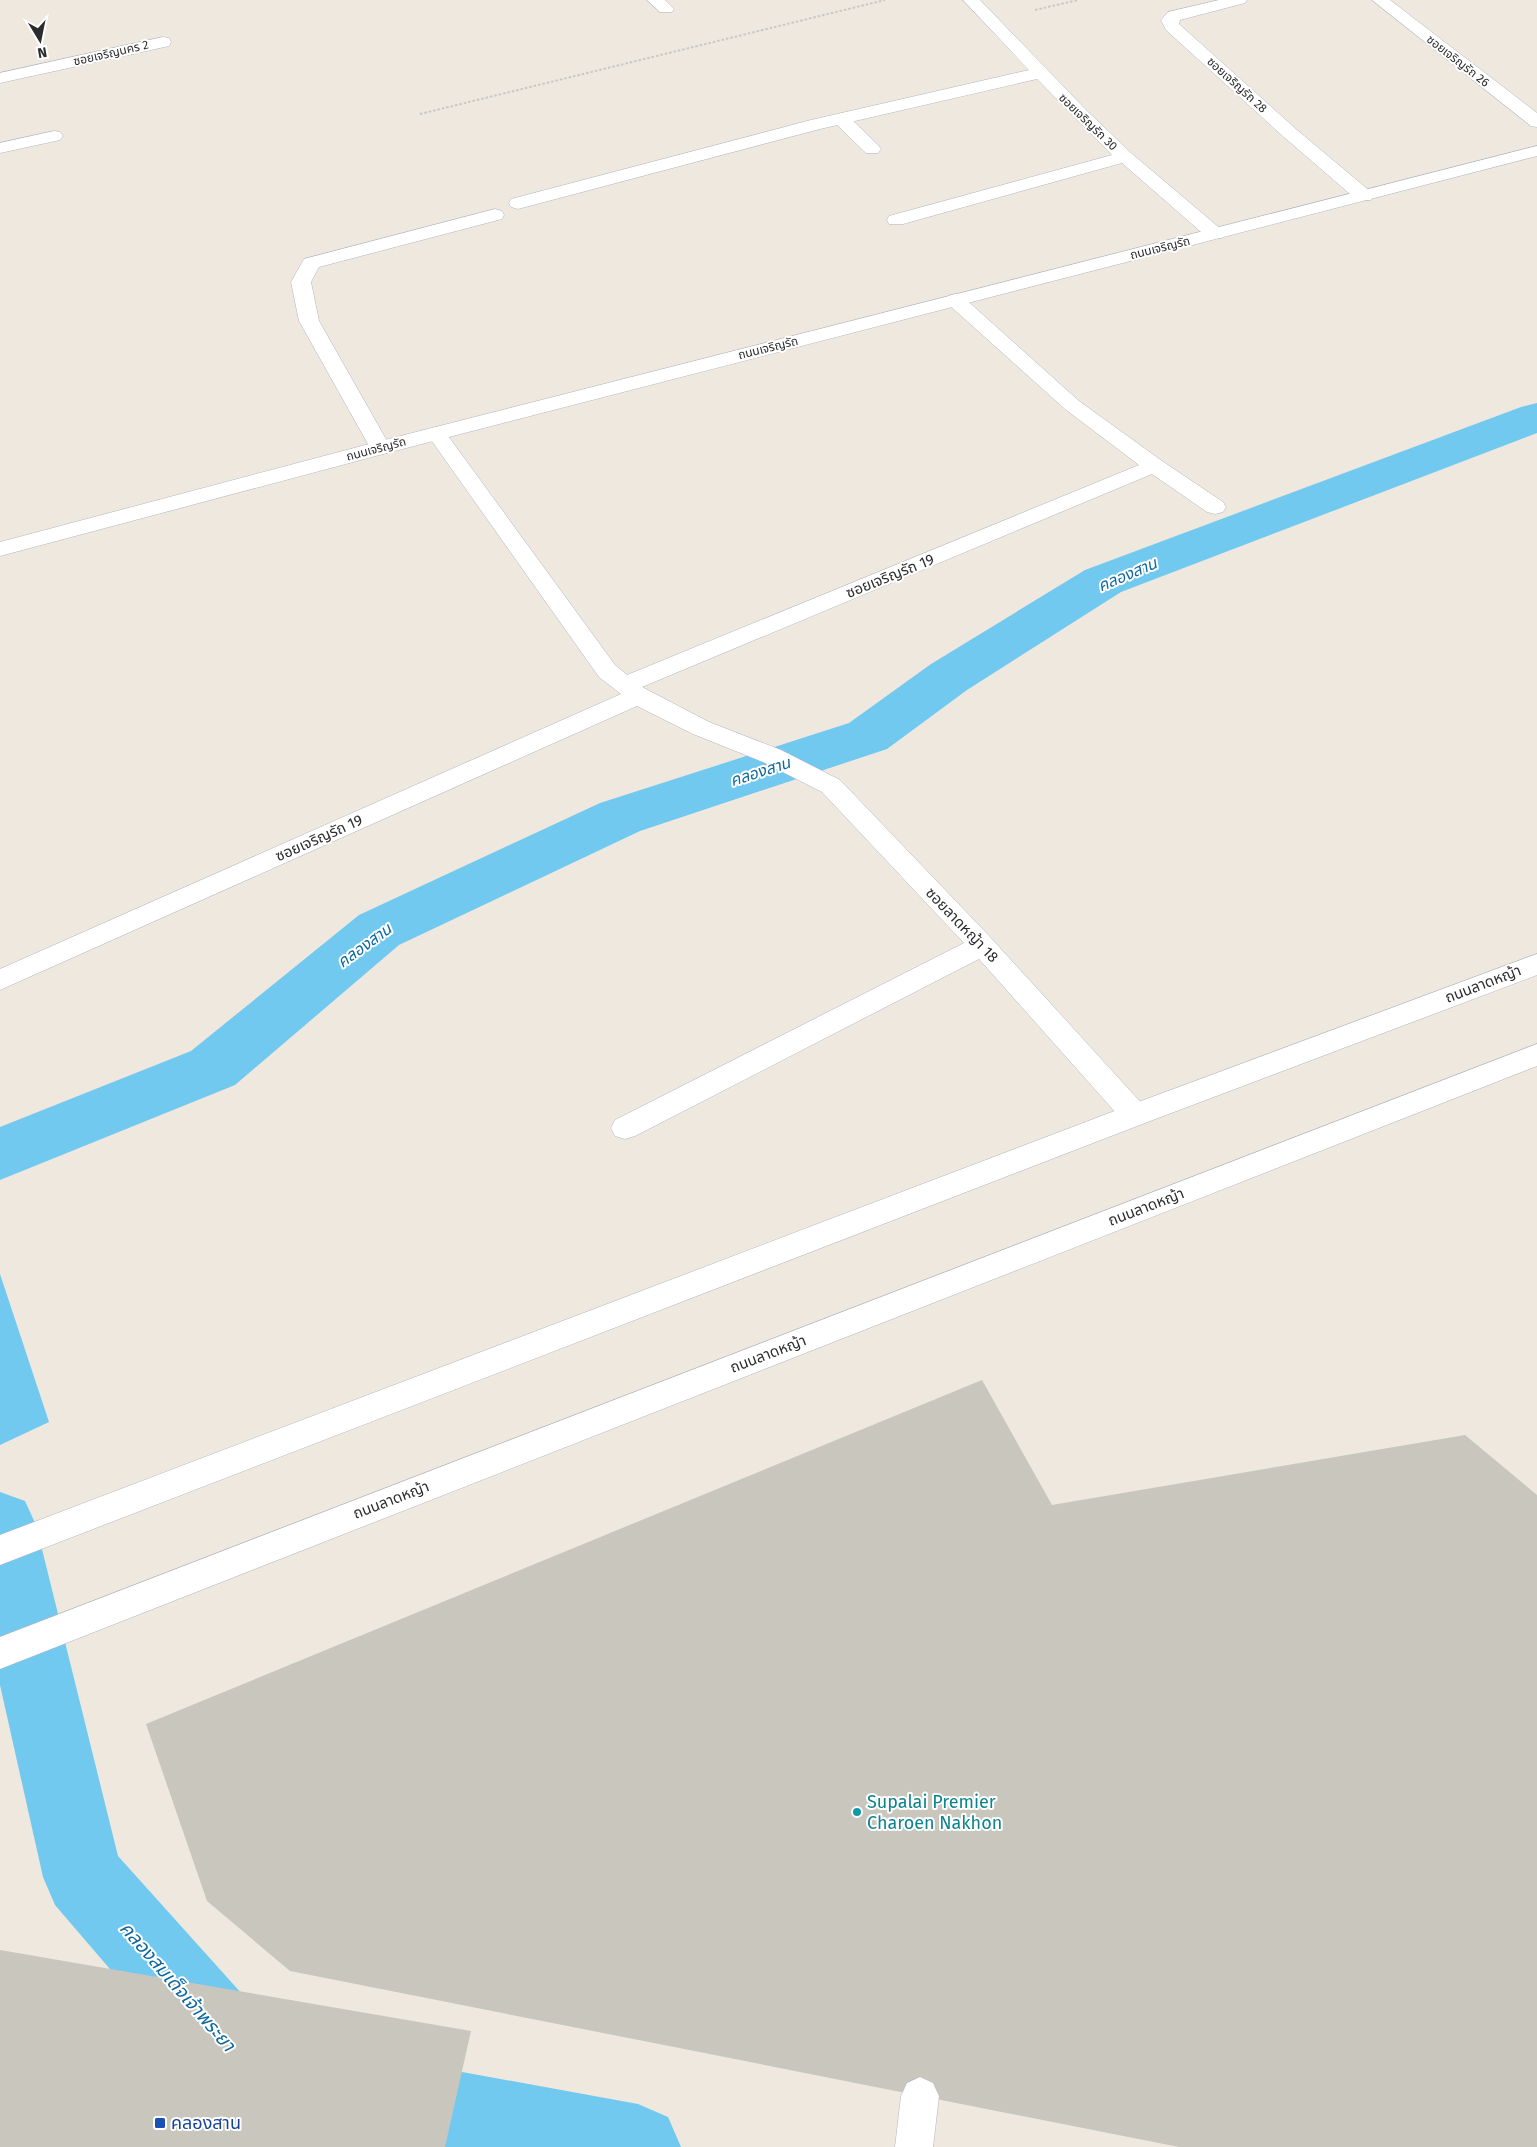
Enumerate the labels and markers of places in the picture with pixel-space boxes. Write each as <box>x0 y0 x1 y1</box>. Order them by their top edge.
place label: Supalai Premier Charoen Nakhon <box>867 1791 1002 1834</box>
marker: Supalai Premier Charoen Nakhon <box>851 1806 863 1818</box>
place label: คลองสาน <box>171 2112 241 2134</box>
marker: คลองสาน <box>153 2116 167 2130</box>

